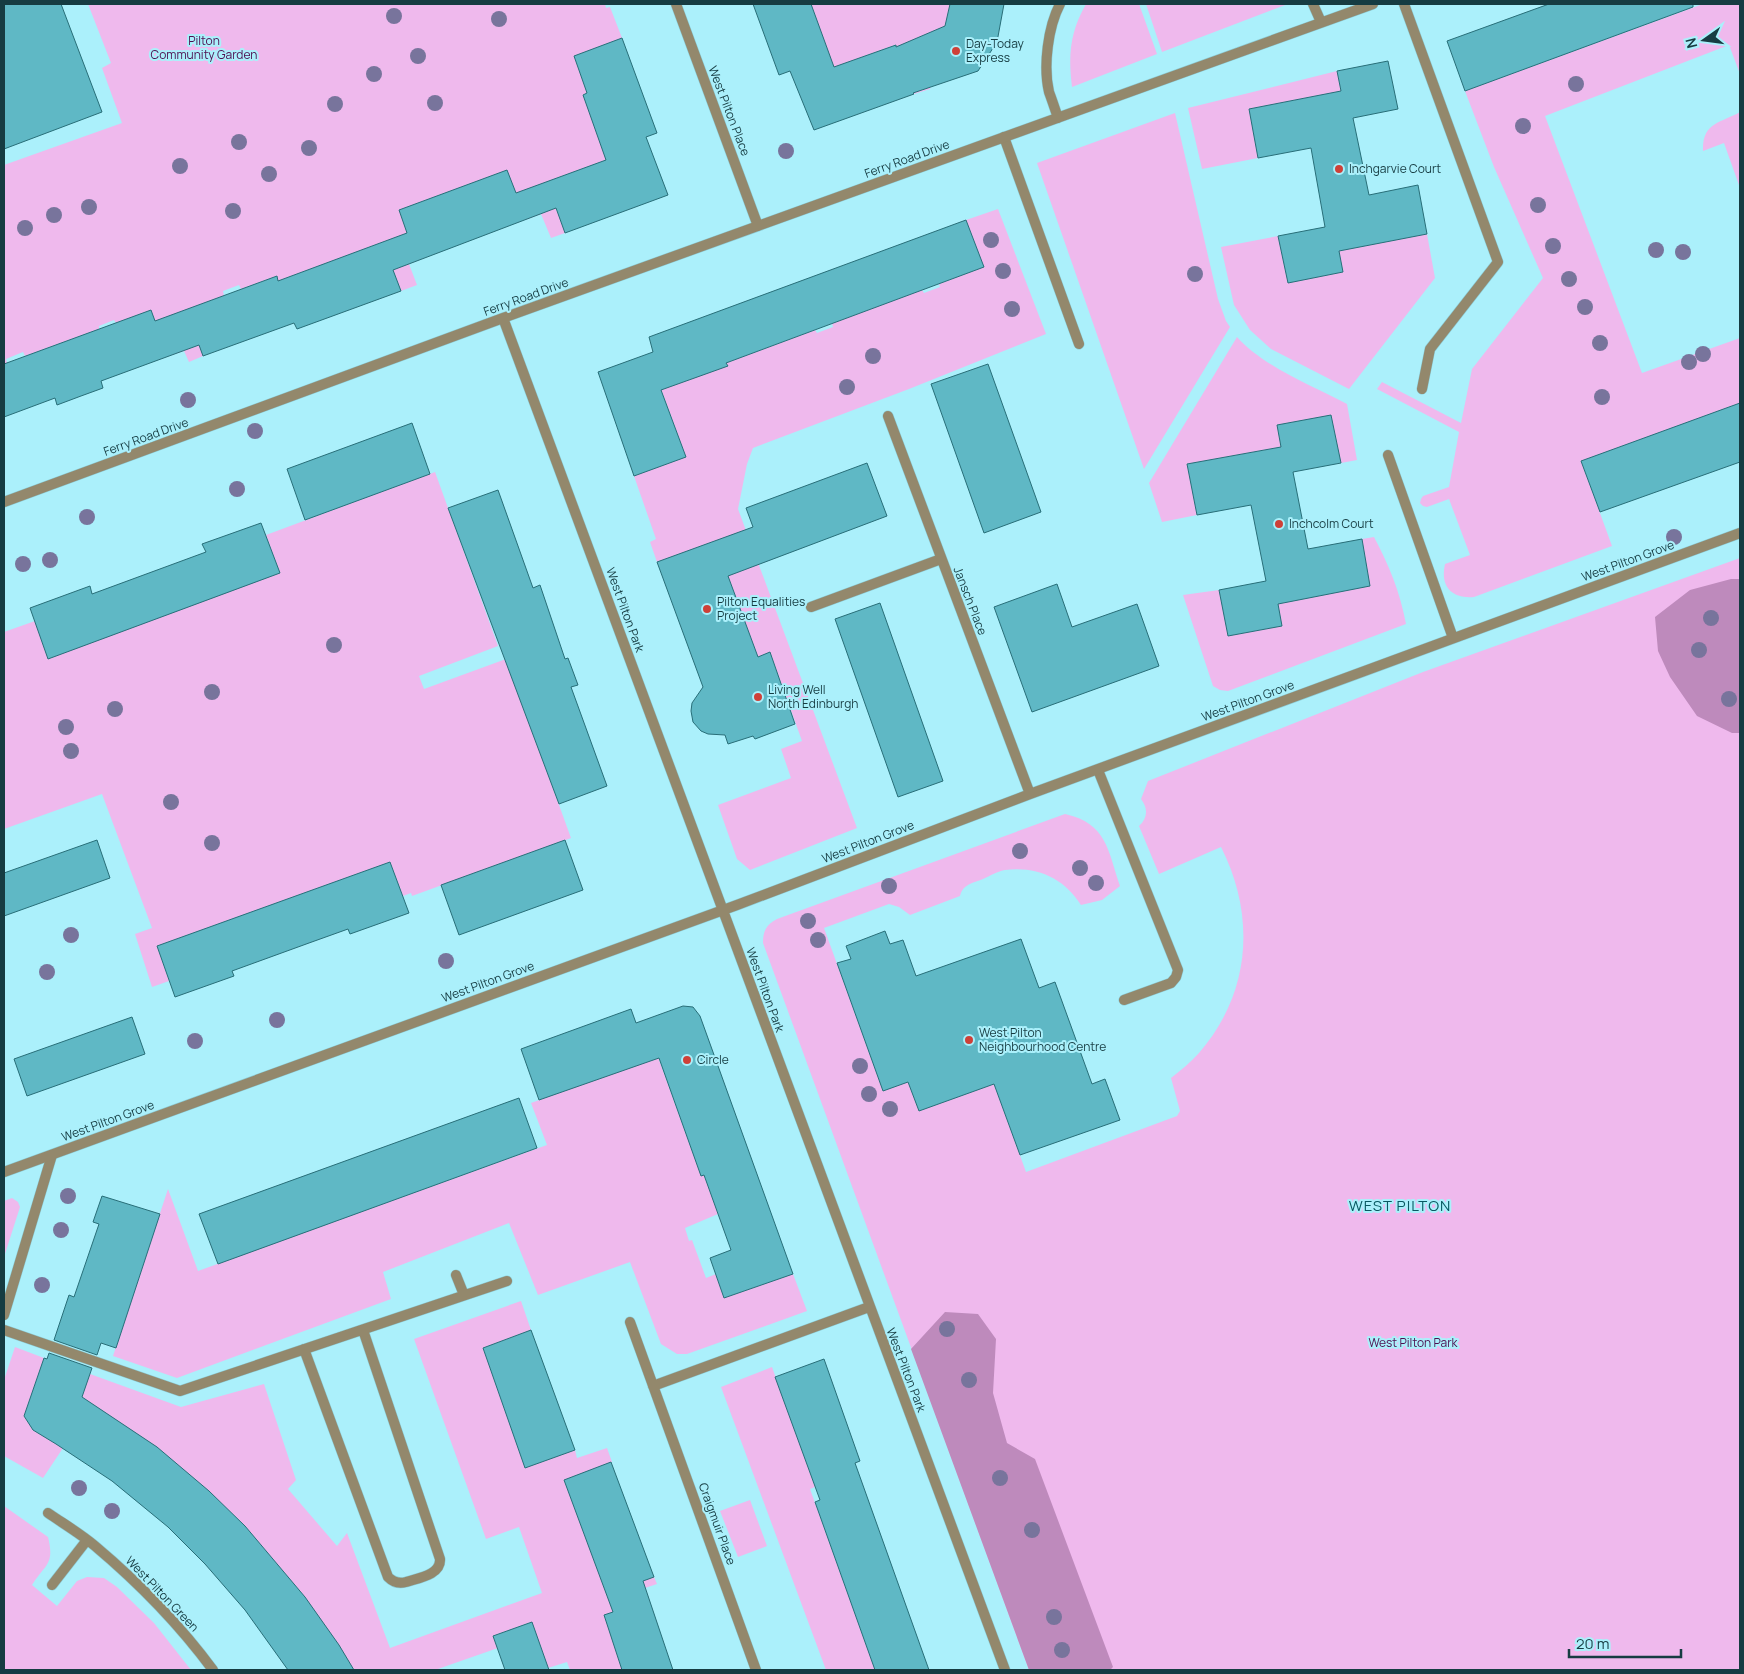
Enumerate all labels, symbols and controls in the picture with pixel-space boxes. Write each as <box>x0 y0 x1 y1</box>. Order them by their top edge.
north arrow <box>1679 15 1729 65</box>
park label: Pilton Community Garden <box>151 32 257 63</box>
place label: Day-Today Express <box>966 35 1024 66</box>
text: N <box>1680 36 1701 50</box>
marker: Day-Today Express <box>950 45 962 57</box>
street label: West Pilton Place <box>704 63 754 158</box>
street label: Ferry Road Drive <box>862 135 952 182</box>
place label: Inchgarvie Court <box>1349 160 1441 177</box>
marker: Inchgarvie Court <box>1333 163 1345 175</box>
street label: Ferry Road Drive <box>481 273 571 320</box>
street label: Ferry Road Drive <box>101 413 191 460</box>
place label: Inchcolm Court <box>1289 515 1374 532</box>
marker: Inchcolm Court <box>1273 518 1285 530</box>
street label: West Pilton Grove <box>1579 536 1677 585</box>
street label: Jansch Place <box>950 564 991 637</box>
street label: West Pilton Park <box>602 565 649 656</box>
place label: Pilton Equalities Project <box>717 593 805 624</box>
marker: Pilton Equalities Project <box>701 603 713 615</box>
street label: West Pilton Grove <box>1199 676 1297 725</box>
place label: Living Well North Edinburgh <box>768 681 858 712</box>
marker: Living Well North Edinburgh <box>752 691 764 703</box>
street label: West Pilton Grove <box>819 816 916 867</box>
street label: West Pilton Park <box>742 945 789 1036</box>
street label: West Pilton Grove <box>439 957 537 1006</box>
place label: West Pilton Neighbourhood Centre <box>979 1024 1106 1055</box>
marker: West Pilton Neighbourhood Centre <box>963 1034 975 1046</box>
place label: Circle <box>697 1051 729 1068</box>
marker: Circle <box>681 1054 693 1066</box>
street label: West Pilton Grove <box>59 1096 157 1145</box>
district label: WEST PILTON <box>1349 1195 1451 1216</box>
street label: West Pilton Park <box>883 1325 931 1415</box>
park label: West Pilton Park <box>1369 1334 1459 1351</box>
street label: Craigmuir Place <box>695 1480 740 1567</box>
street label: West Pilton Green <box>122 1552 203 1635</box>
scale bar <box>1569 1626 1682 1658</box>
text: 20 m <box>1576 1633 1609 1654</box>

